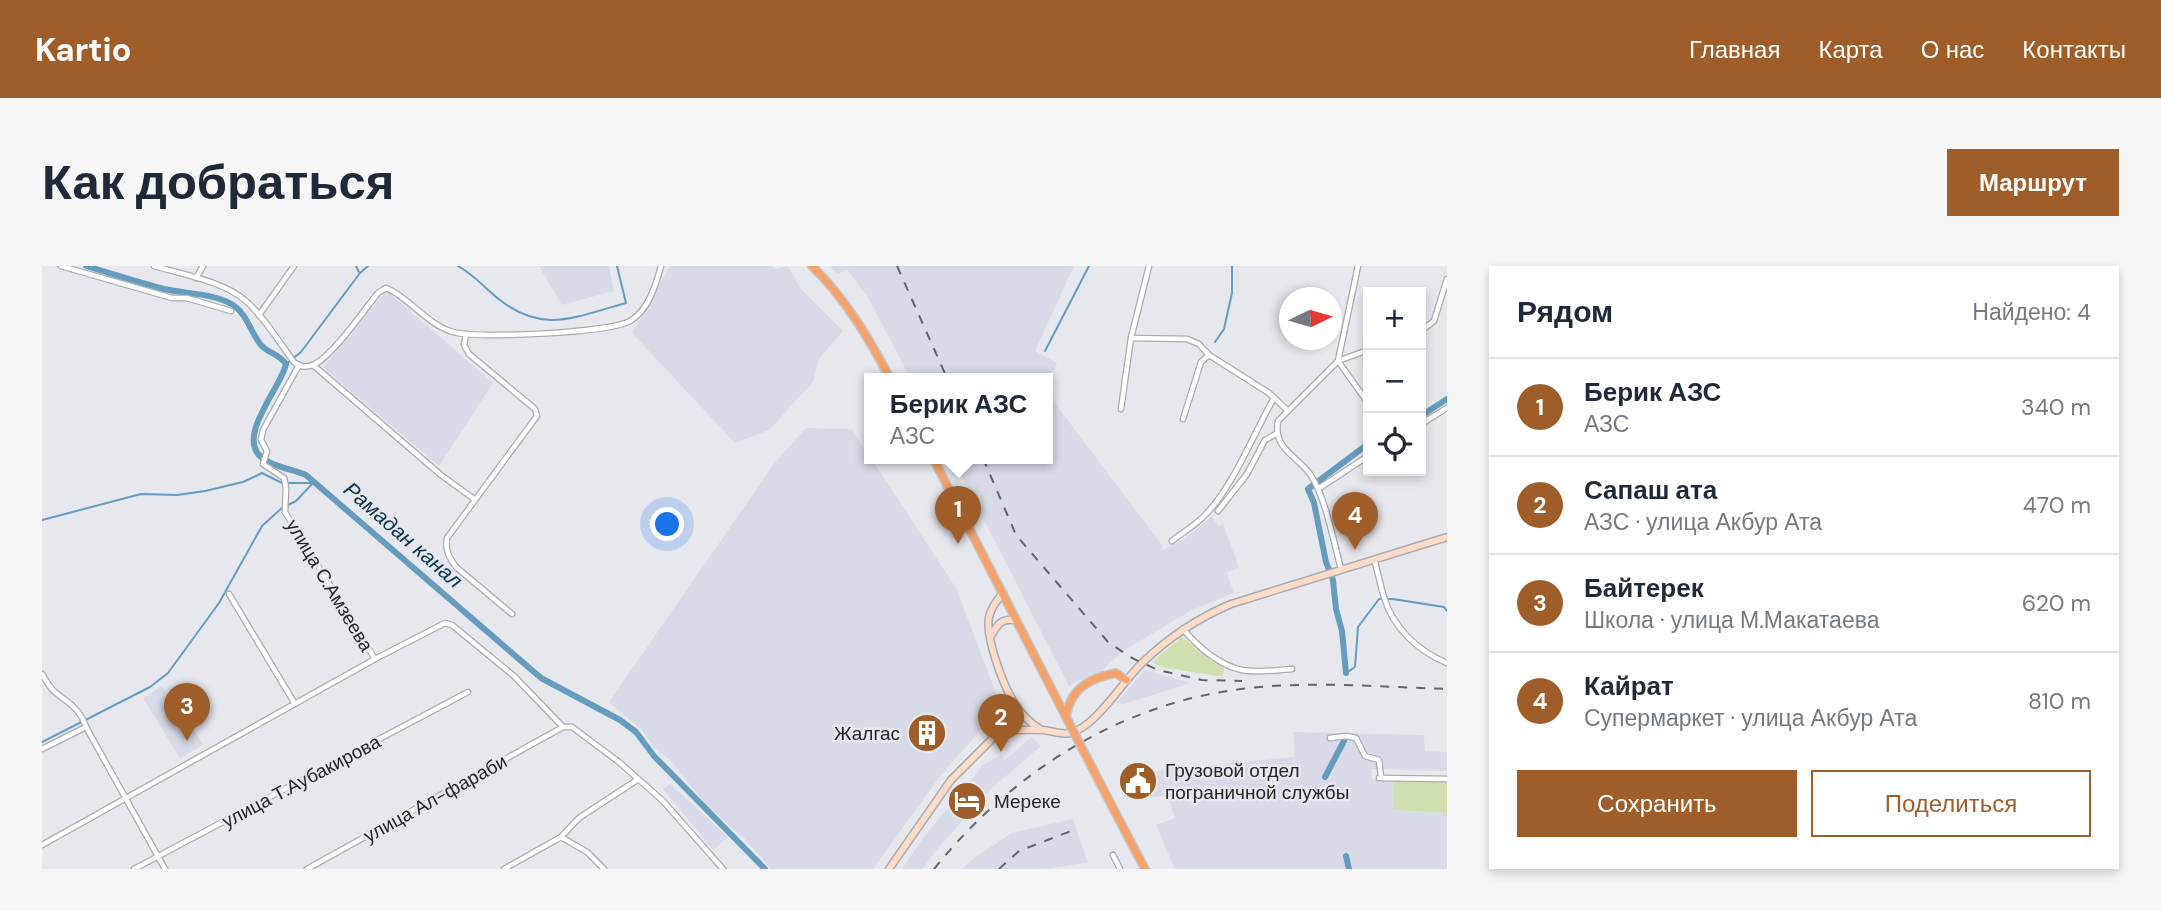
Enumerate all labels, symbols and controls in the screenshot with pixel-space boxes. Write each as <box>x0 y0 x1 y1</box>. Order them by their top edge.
text: Kartio <box>35 28 132 71</box>
text: Главная <box>1689 34 1780 65</box>
text: Карта <box>1818 34 1883 65</box>
text: О нас <box>1921 34 1984 65</box>
text: Контакты <box>2022 34 2126 65</box>
button: Маршрут <box>1947 149 2119 216</box>
text: Как добраться <box>42 150 394 214</box>
north arrow <box>1279 287 1342 350</box>
map controls <box>1363 287 1426 476</box>
button: + <box>1363 287 1426 350</box>
text: Рядом <box>1517 292 1613 331</box>
text: Найдено: 4 <box>1972 297 2091 327</box>
button: − <box>1363 350 1426 413</box>
popup <box>864 373 1053 464</box>
text: Берик АЗС <box>1584 375 1721 409</box>
text: Берик АЗС <box>890 387 1027 421</box>
text: 1 <box>1536 392 1544 422</box>
text: 340 m <box>2021 392 2091 422</box>
text: АЗС <box>1584 409 1629 439</box>
button: locate <box>1363 413 1426 476</box>
text: АЗС <box>890 421 935 451</box>
text: Сапаш ата <box>1584 473 1717 507</box>
water label: Рамадан канал <box>338 476 469 595</box>
pin: 1 <box>935 486 981 544</box>
text: 2 <box>1533 490 1547 520</box>
text: 470 m <box>2023 490 2091 520</box>
pin: 4 <box>1332 492 1378 550</box>
your location <box>650 507 684 541</box>
text: АЗС · улица Акбур Ата <box>1584 507 1822 537</box>
street label: улица С.Амзеева <box>280 514 379 657</box>
text: Байтерек <box>1584 571 1704 605</box>
text: 3 <box>1533 588 1547 618</box>
text: 620 m <box>2022 588 2091 618</box>
text: Школа · улица М.Макатаева <box>1584 605 1879 635</box>
text: Кайрат <box>1584 669 1674 703</box>
pin: 3 <box>164 683 210 741</box>
text: 4 <box>1533 686 1547 716</box>
text: 810 m <box>2028 686 2091 716</box>
pin: 2 <box>978 694 1024 752</box>
text: Супермаркет · улица Акбур Ата <box>1584 703 1917 733</box>
building icon: Жалгас <box>906 712 948 754</box>
place label: Жалгас <box>834 721 900 746</box>
street label: улица Т.Аубакирова <box>218 729 385 834</box>
street label: улица Ал-фараби <box>359 749 511 848</box>
place label: Грузовой отдел пограничной службы <box>1165 758 1349 805</box>
public building icon: Грузовой отдел пограничной службы <box>1117 760 1159 802</box>
button: Сохранить <box>1517 770 1797 837</box>
button: Поделиться <box>1811 770 2091 837</box>
hotel icon: Мереке <box>946 780 988 822</box>
place label: Мереке <box>994 789 1061 814</box>

